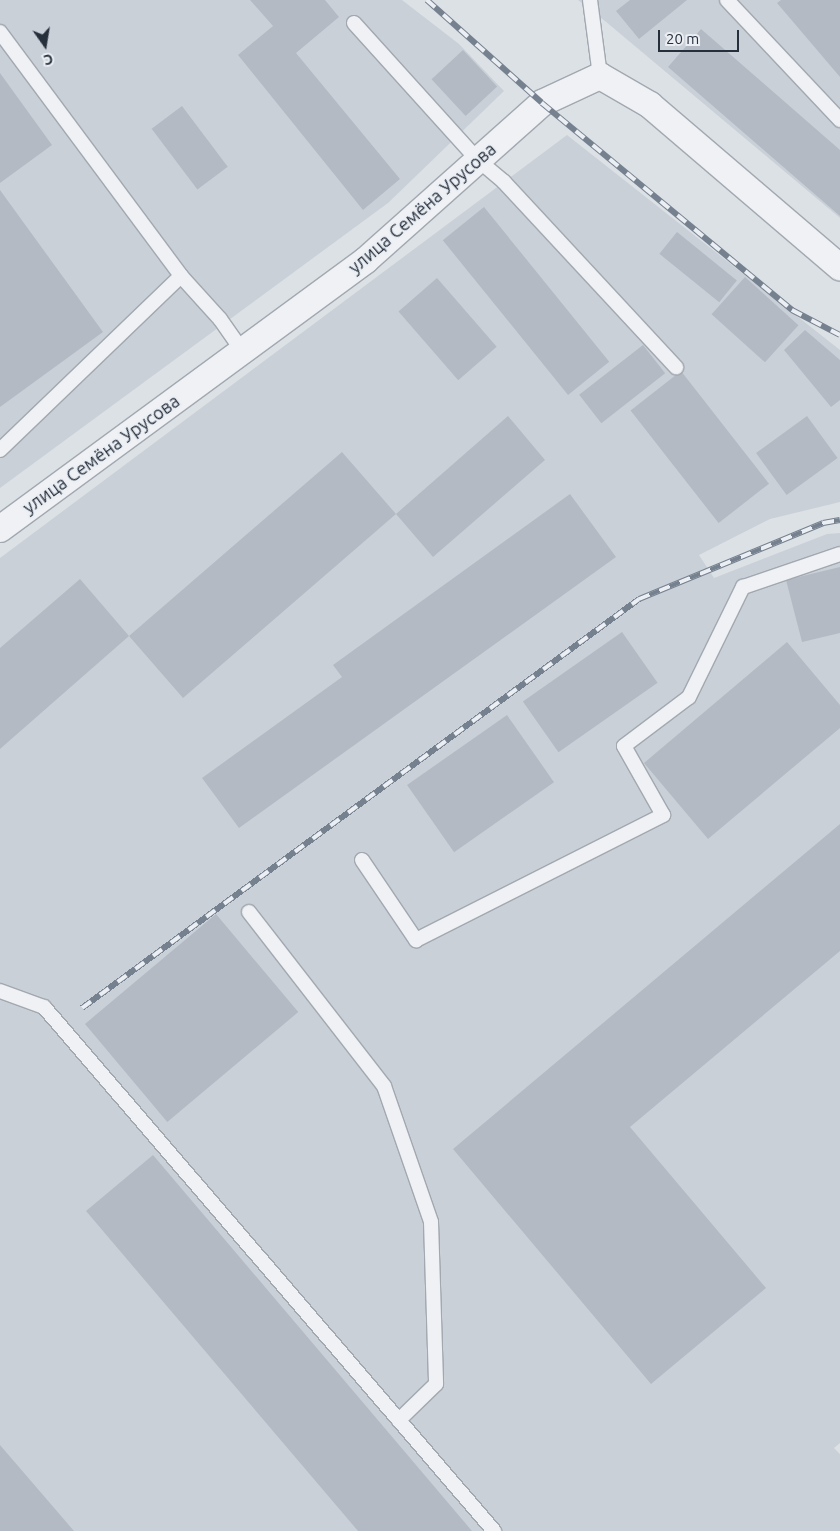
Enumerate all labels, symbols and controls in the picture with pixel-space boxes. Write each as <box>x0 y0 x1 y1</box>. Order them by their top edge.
north arrow <box>20 20 70 70</box>
scale bar <box>660 20 741 52</box>
text: 20 m <box>666 30 699 47</box>
text: С <box>42 51 55 68</box>
street label: улица Семёна Урусова <box>344 138 500 278</box>
street label: улица Семёна Урусова <box>18 390 184 518</box>

